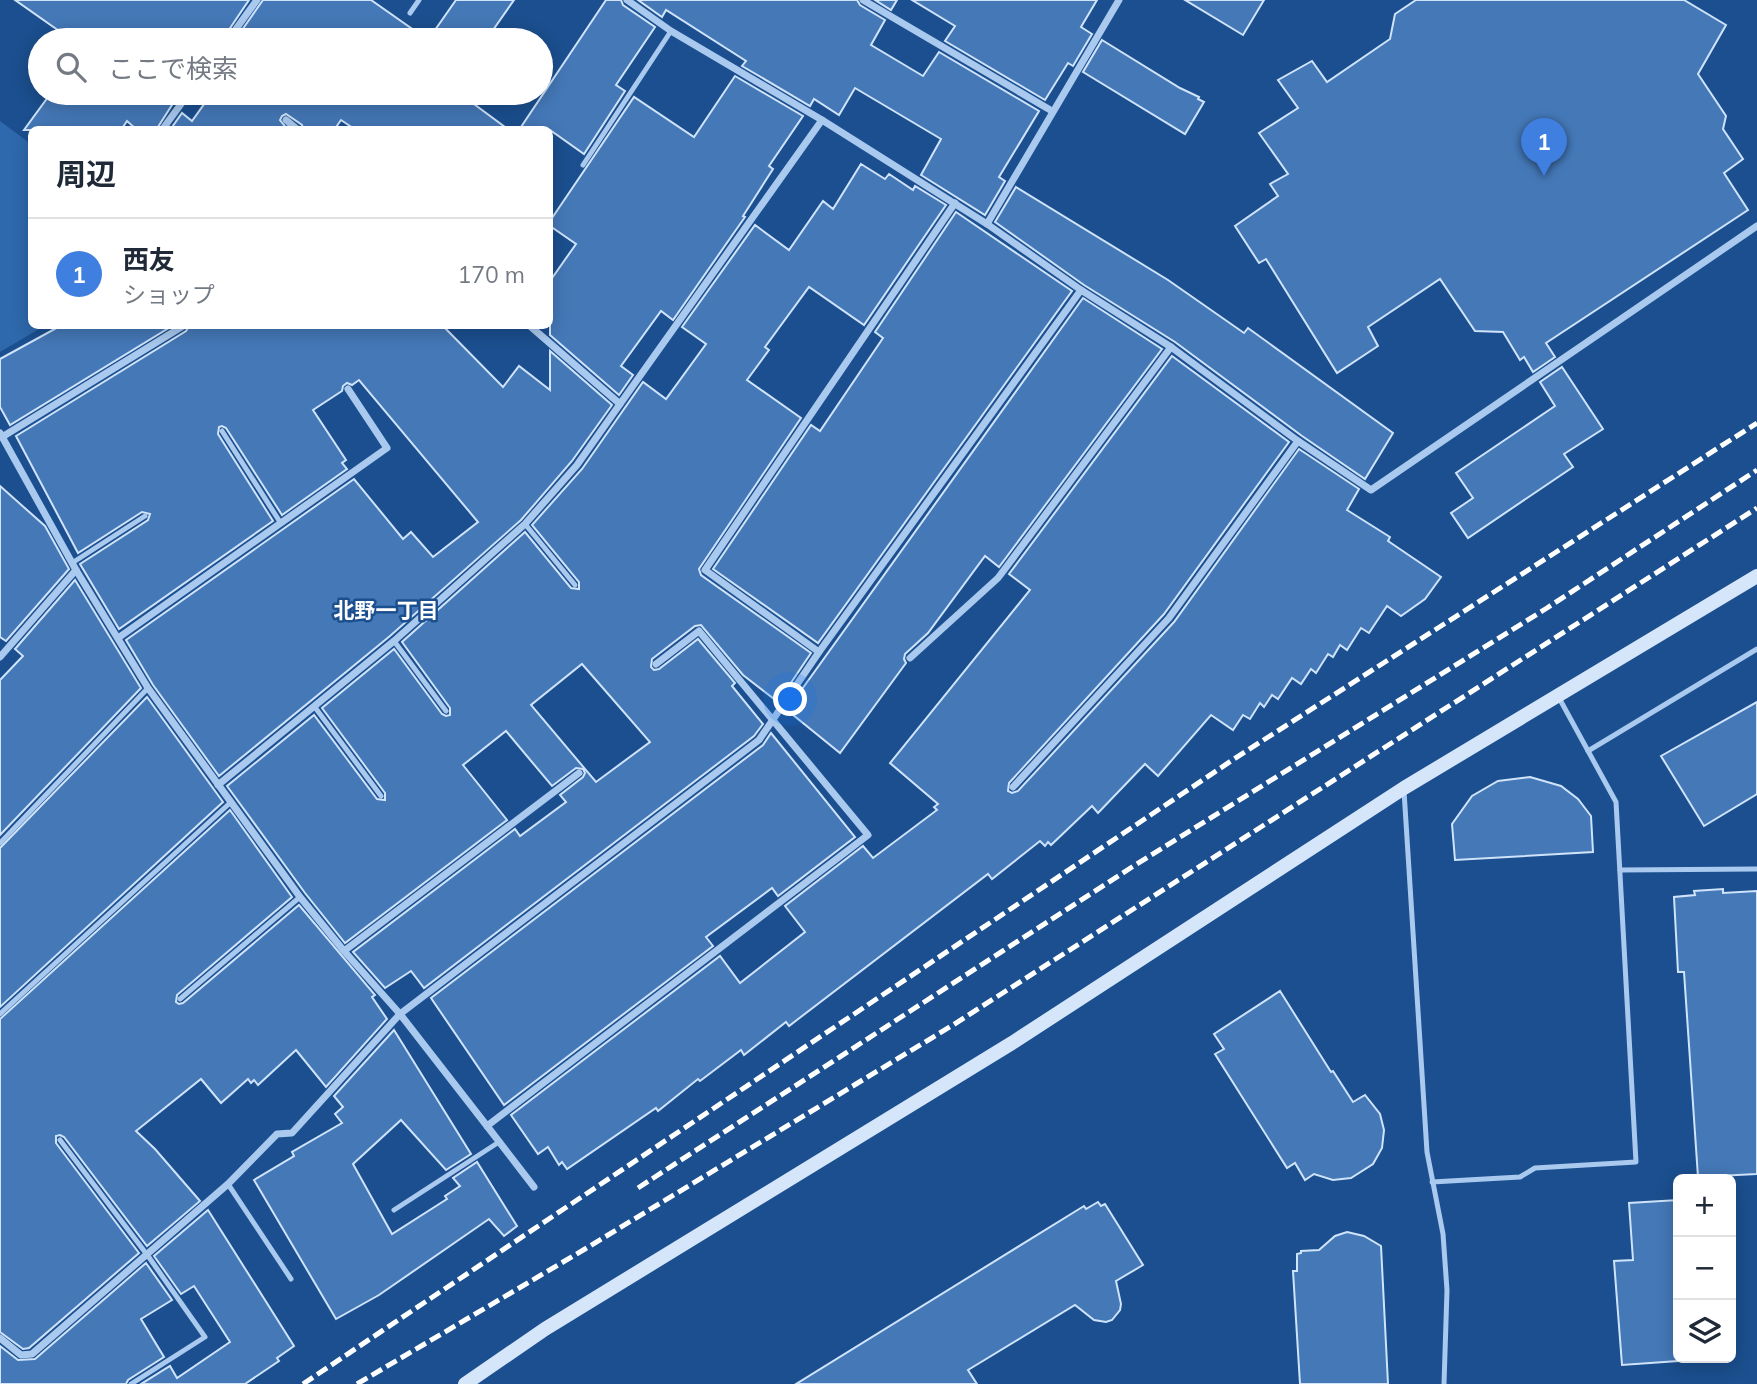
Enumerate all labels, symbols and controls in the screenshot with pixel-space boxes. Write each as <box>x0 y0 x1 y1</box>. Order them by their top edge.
search box <box>28 28 553 105</box>
icon: search <box>52 48 90 86</box>
text: ここで検索 <box>108 52 238 85</box>
pin: 1 <box>1521 118 1567 176</box>
text: 周辺 <box>56 155 116 193</box>
text: 西友 <box>123 243 175 276</box>
text: 1 <box>72 260 86 289</box>
text: 170 m <box>457 260 525 289</box>
text: ショップ <box>123 280 215 309</box>
district label: 北野一丁目 <box>334 597 439 623</box>
your location <box>773 682 807 716</box>
map controls <box>1673 1174 1736 1363</box>
button: + <box>1673 1174 1736 1237</box>
button: − <box>1673 1237 1736 1300</box>
button: layers <box>1673 1300 1736 1363</box>

